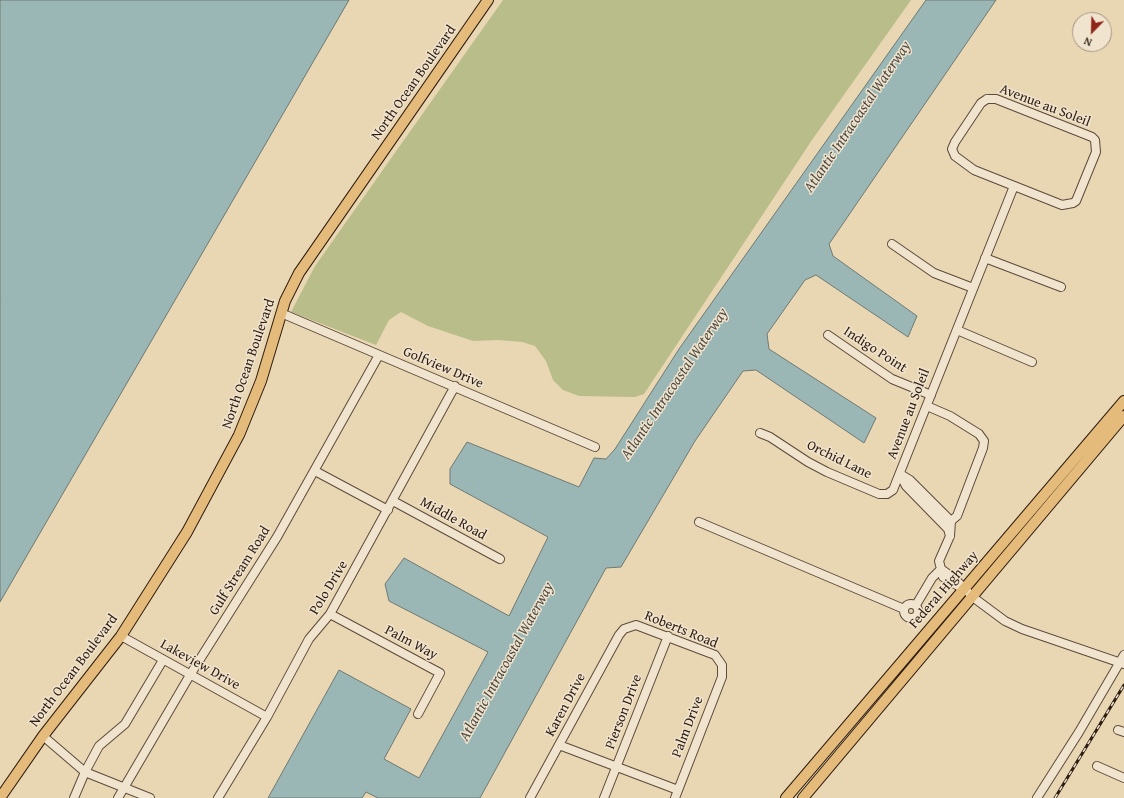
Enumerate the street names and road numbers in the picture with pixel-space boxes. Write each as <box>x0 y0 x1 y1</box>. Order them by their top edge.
street label: North Ocean Boulevard <box>368 22 460 144</box>
street label: Avenue au Soleil <box>997 81 1093 131</box>
street label: North Ocean Boulevard <box>219 297 279 431</box>
street label: Indigo Point <box>840 323 910 377</box>
street label: Golfview Drive <box>400 344 486 392</box>
street label: Avenue au Soleil <box>884 366 934 462</box>
street label: Orchid Lane <box>804 437 874 483</box>
street label: Middle Road <box>417 494 489 544</box>
street label: Gulf Stream Road <box>206 523 274 619</box>
street label: Federal Highway <box>906 548 982 632</box>
street label: Polo Drive <box>306 558 352 618</box>
street label: Roberts Road <box>642 608 720 652</box>
street label: North Ocean Boulevard <box>26 611 122 731</box>
street label: Palm Way <box>382 622 440 664</box>
street label: Lakeview Drive <box>157 636 243 694</box>
street label: Karen Drive <box>542 670 590 740</box>
street label: Pierson Drive <box>602 672 646 752</box>
street label: Palm Drive <box>669 694 707 760</box>

